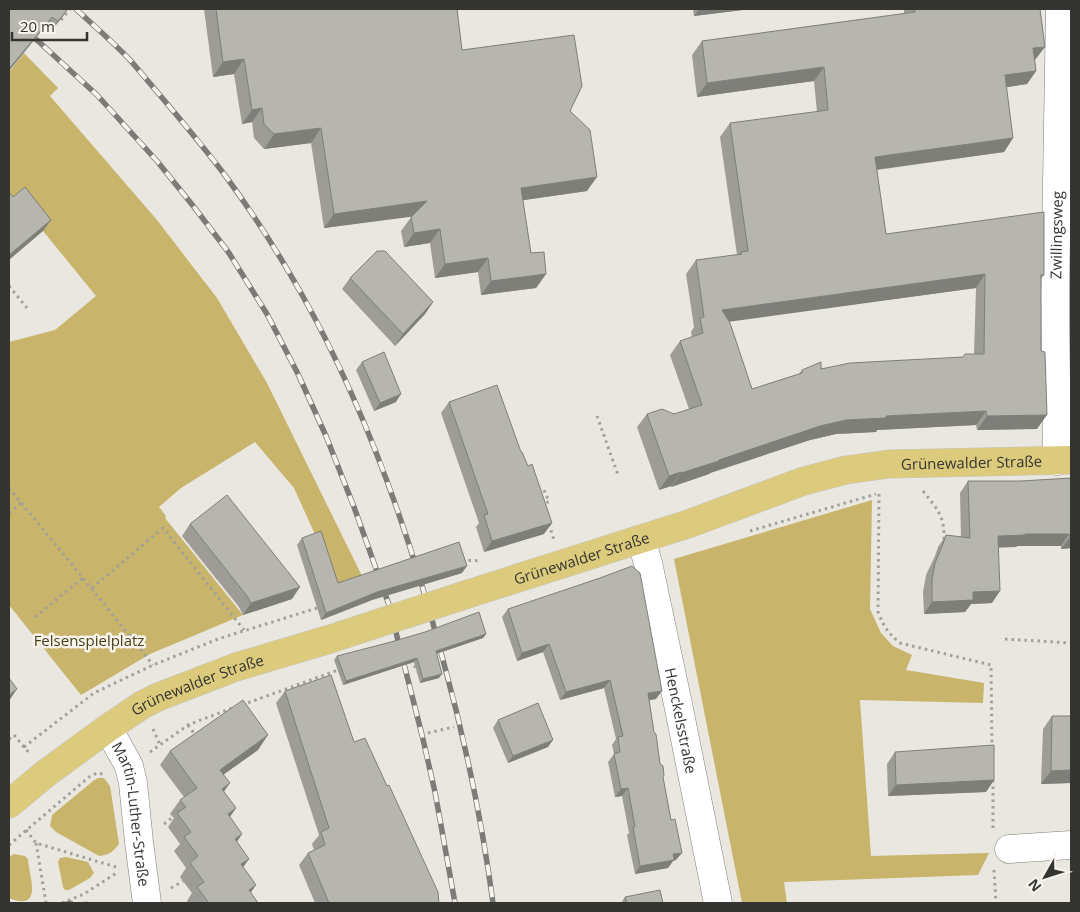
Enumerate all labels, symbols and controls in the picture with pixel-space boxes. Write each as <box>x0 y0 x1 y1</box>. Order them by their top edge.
scale bar <box>12 10 88 42</box>
text: 20 m <box>20 16 55 36</box>
street label: Zwillingsweg <box>1045 191 1067 279</box>
street label: Grünewalder Straße <box>901 451 1042 474</box>
street label: Grünewalder Straße <box>511 527 652 589</box>
park label: Felsenspielplatz <box>34 630 144 650</box>
street label: Grünewalder Straße <box>127 649 266 720</box>
street label: Henckelsstraße <box>660 666 702 775</box>
street label: Martin-Luther-Straße <box>107 738 155 888</box>
north arrow <box>1020 852 1070 902</box>
text: N <box>1024 875 1045 896</box>

